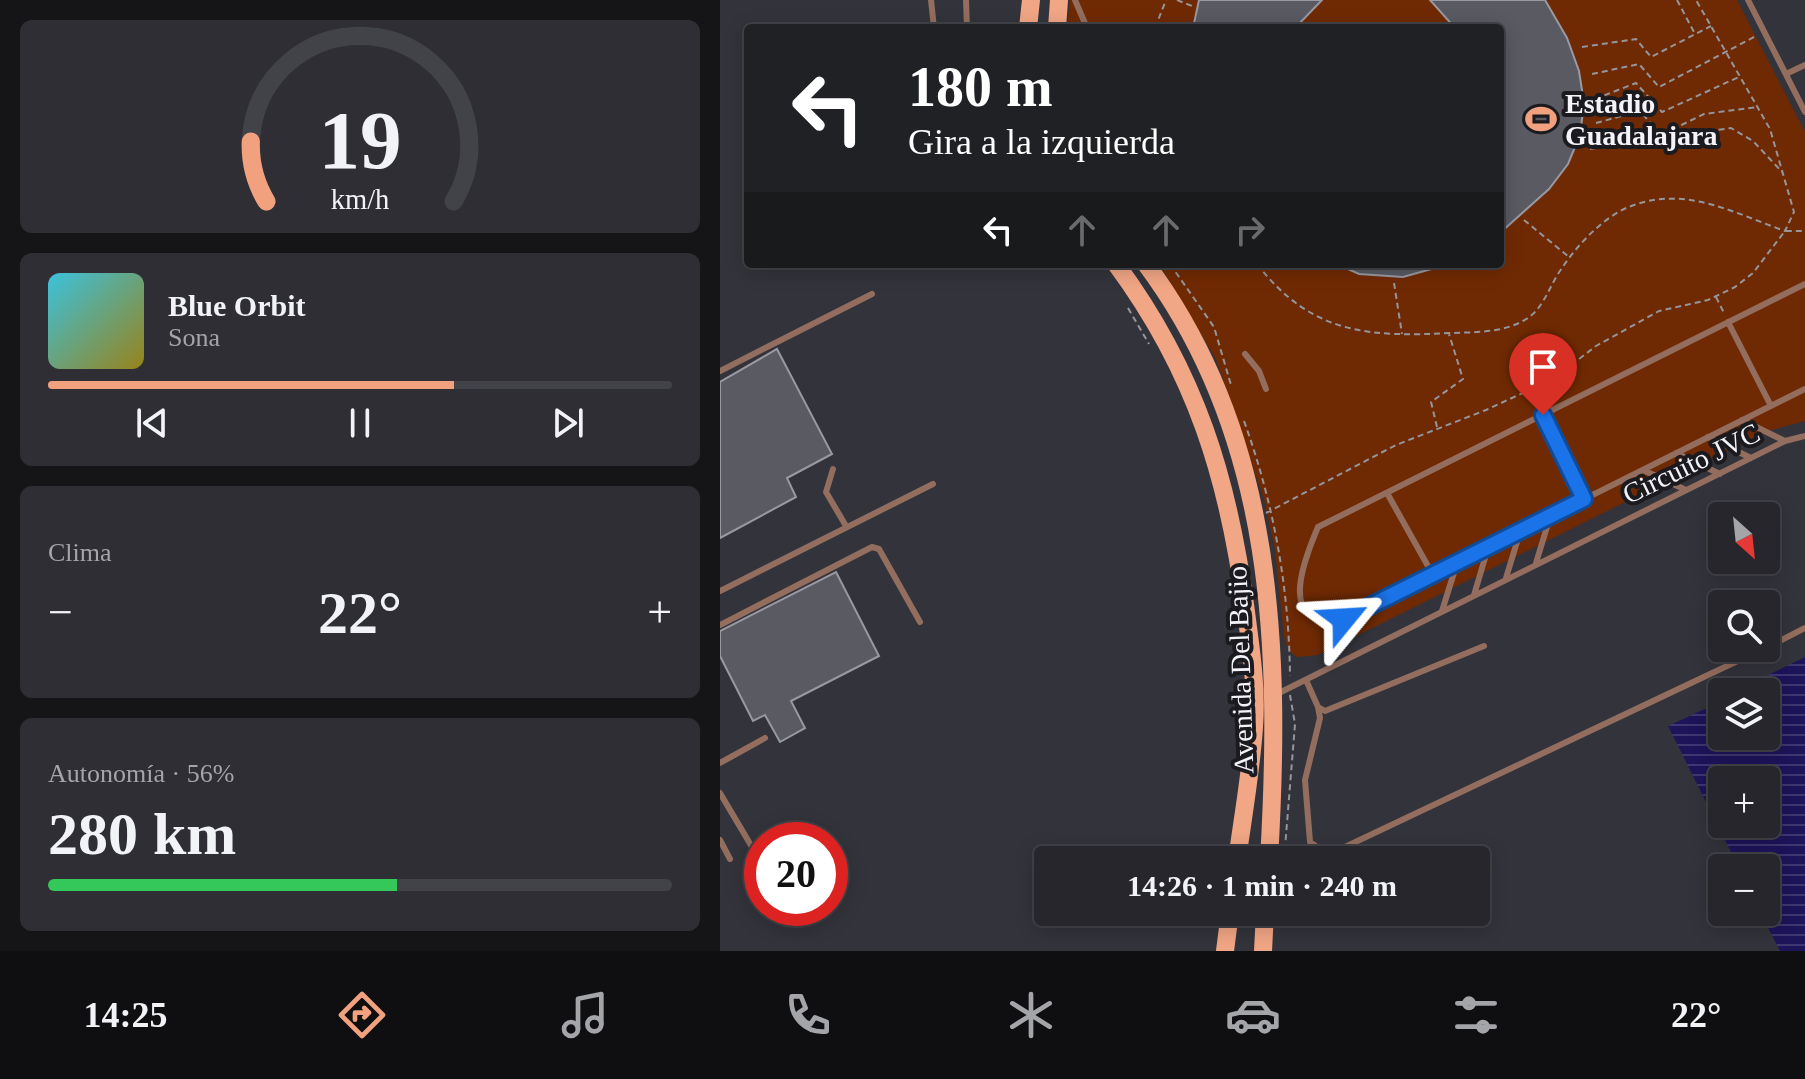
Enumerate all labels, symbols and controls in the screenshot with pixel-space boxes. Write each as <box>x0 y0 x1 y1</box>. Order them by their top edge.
icon: left <box>776 56 880 160</box>
text: 180 m <box>908 56 1053 118</box>
place label: Estadio Guadalajara <box>1565 88 1717 151</box>
text: 19 <box>318 94 402 186</box>
sports icon: Estadio Guadalajara <box>1524 102 1558 136</box>
text: Gira a la izquierda <box>908 122 1175 162</box>
text: km/h <box>331 185 389 216</box>
icon: left <box>976 208 1020 252</box>
icon: ahead <box>1060 208 1104 252</box>
icon: ahead <box>1144 208 1188 252</box>
icon: right <box>1228 208 1272 252</box>
text: Blue Orbit <box>168 289 306 322</box>
text: Sona <box>168 323 220 352</box>
pin <box>1509 333 1577 415</box>
icon: arrive <box>1521 345 1565 389</box>
icon: previous <box>130 401 174 445</box>
icon: pause <box>338 401 382 445</box>
icon: next <box>546 401 590 445</box>
street label: Circuito JVC <box>1618 417 1765 510</box>
north arrow <box>1708 502 1780 574</box>
map controls <box>1708 502 1780 926</box>
text: Clima <box>48 538 112 567</box>
street label: Avenida Del Bajio <box>1221 566 1260 774</box>
position arrow <box>1302 577 1386 661</box>
text: 22° <box>318 580 402 646</box>
text: − <box>48 588 73 637</box>
text: + <box>647 588 672 637</box>
button: search <box>1708 590 1780 662</box>
button: layers <box>1708 678 1780 750</box>
text: Autonomía · 56% <box>48 759 234 788</box>
button: + <box>1708 766 1780 838</box>
text: 280 km <box>48 801 236 867</box>
speed limit sign: 20 <box>744 822 848 926</box>
button: − <box>1708 854 1780 926</box>
text: 14:26 · 1 min · 240 m <box>1127 869 1397 902</box>
icon: directions <box>334 987 390 1043</box>
icon: music <box>557 987 613 1043</box>
icon: phone <box>780 987 836 1043</box>
icon: climate <box>1003 987 1059 1043</box>
icon: car <box>1225 987 1281 1043</box>
icon: filters <box>1448 987 1504 1043</box>
text: 14:25 <box>83 995 167 1035</box>
text: 22° <box>1671 995 1722 1035</box>

